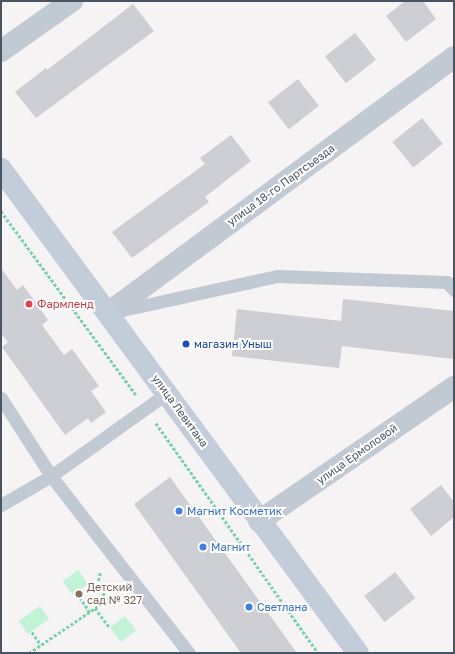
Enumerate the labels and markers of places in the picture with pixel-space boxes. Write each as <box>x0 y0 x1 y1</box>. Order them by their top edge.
place label: Фармленд <box>37 297 94 311</box>
marker: Фармленд <box>24 299 34 309</box>
place label: магазин Уныш <box>194 337 272 351</box>
marker: магазин Уныш <box>181 339 191 349</box>
place label: Магнит Косметик <box>187 504 282 518</box>
marker: Магнит Косметик <box>174 506 184 516</box>
place label: Магнит <box>211 540 251 554</box>
marker: Магнит <box>198 542 208 552</box>
place label: Детский сад № 327 <box>87 581 142 607</box>
marker: Детский сад № 327 <box>74 589 84 599</box>
place label: Светлана <box>257 600 307 614</box>
marker: Светлана <box>244 602 254 612</box>

